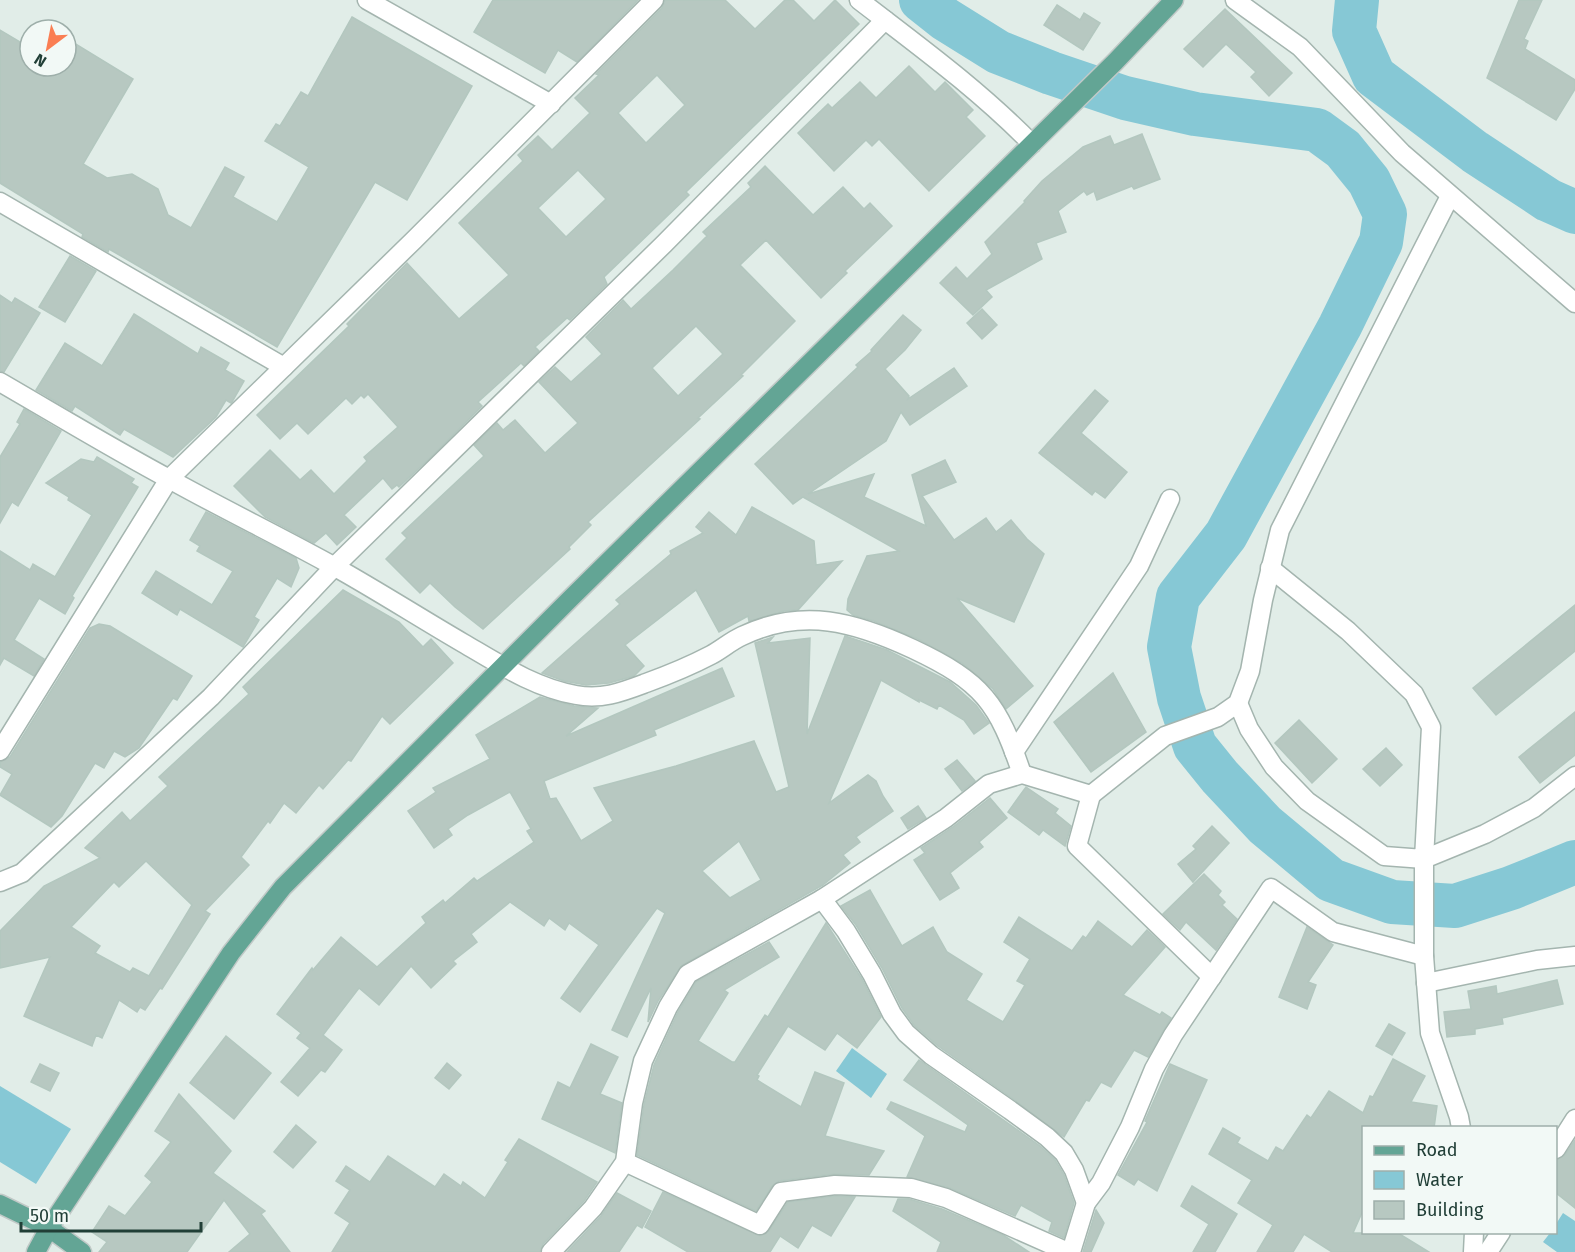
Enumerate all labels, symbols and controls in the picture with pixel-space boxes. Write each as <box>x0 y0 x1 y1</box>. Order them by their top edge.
north arrow <box>18 18 78 78</box>
text: N <box>31 49 50 71</box>
legend <box>1362 1126 1557 1234</box>
text: Road <box>1416 1139 1458 1161</box>
text: Water <box>1416 1169 1463 1191</box>
scale bar <box>21 1195 201 1233</box>
text: Building <box>1416 1199 1484 1221</box>
text: 50 m <box>30 1205 69 1227</box>

